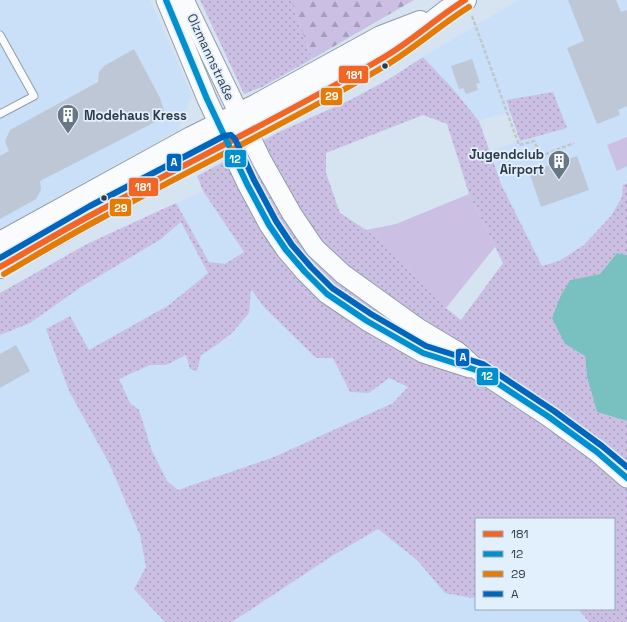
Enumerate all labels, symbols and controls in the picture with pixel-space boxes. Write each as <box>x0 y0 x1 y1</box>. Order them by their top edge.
street label: Olzmannstraße <box>183 11 239 103</box>
unlabelled marker <box>380 61 390 71</box>
line badge: 181 <box>338 65 369 84</box>
text: 181 <box>346 68 362 82</box>
line badge: 29 <box>320 87 343 106</box>
text: 29 <box>325 89 339 103</box>
building icon: Modehaus Kress <box>55 102 81 135</box>
place label: Modehaus Kress <box>84 107 187 124</box>
place label: Jugendclub Airport <box>469 146 544 178</box>
building icon: Jugendclub Airport <box>546 148 572 181</box>
line badge: 12 <box>224 149 247 168</box>
text: 12 <box>229 152 241 166</box>
line badge: A <box>166 153 182 172</box>
text: A <box>171 155 178 169</box>
line badge: 181 <box>128 177 159 197</box>
text: 181 <box>135 180 151 194</box>
unlabelled marker <box>99 193 109 203</box>
line badge: 29 <box>109 198 132 217</box>
text: 29 <box>114 201 128 215</box>
line badge: A <box>455 348 470 367</box>
text: A <box>460 350 467 364</box>
line badge: 12 <box>476 367 499 386</box>
text: 12 <box>481 369 493 383</box>
legend <box>475 518 615 610</box>
text: 181 <box>511 526 529 542</box>
text: 12 <box>511 546 523 562</box>
text: 29 <box>511 566 526 582</box>
text: A <box>511 586 519 602</box>

